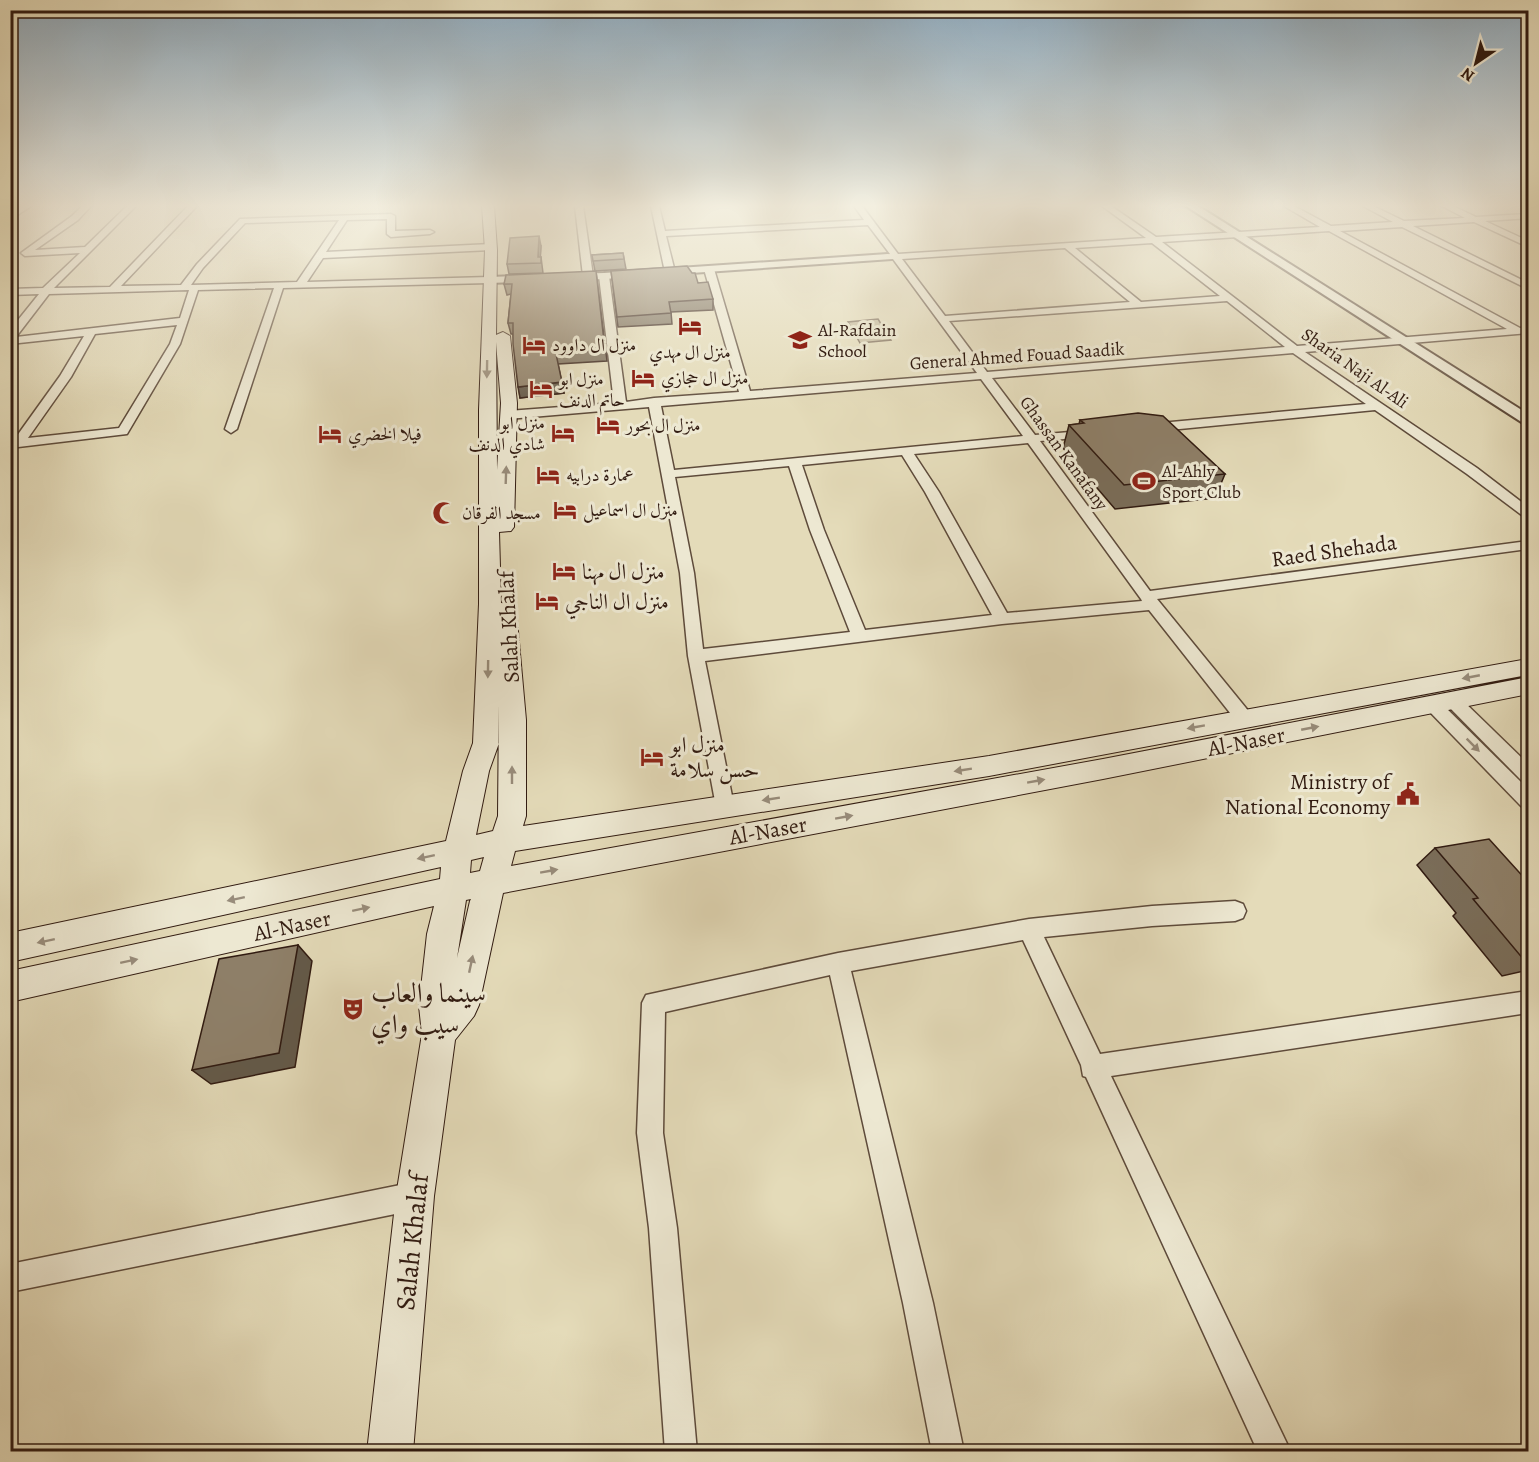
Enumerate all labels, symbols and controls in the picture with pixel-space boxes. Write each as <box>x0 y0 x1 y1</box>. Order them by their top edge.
north arrow <box>1446 33 1506 93</box>
text: N <box>1457 62 1479 87</box>
hotel icon: منزل ال مهدي <box>677 313 703 339</box>
place label: Al-Rafdain School <box>817 318 897 363</box>
street label: Sharia Naji Al-Ali <box>1297 322 1413 414</box>
school or university icon: Al-Rafdain School <box>787 327 813 353</box>
hotel icon: منزل ال داوود <box>521 332 547 358</box>
place label: منزل ال داوود <box>552 333 636 357</box>
street label: General Ahmed Fouad Saadik <box>909 337 1125 375</box>
place label: منزل ال مهدي <box>649 340 731 367</box>
one-way arrow <box>483 360 492 379</box>
hotel icon: منزل ال حجازي <box>630 365 656 391</box>
place label: منزل ال حجازي <box>661 366 748 393</box>
place label: منزل ابو حاتم الدنف <box>557 367 625 416</box>
hotel icon: منزل ابو حاتم الدنف <box>528 376 554 402</box>
street label: Ghassan Kanafany <box>1014 391 1114 516</box>
place label: منزل ابو شادي الدنف <box>469 411 545 459</box>
hotel icon: منزل ال بحور <box>595 412 621 438</box>
place label: منزل ال بحور <box>624 413 701 437</box>
hotel icon: منزل ابو شادي الدنف <box>550 420 576 446</box>
hotel icon: فيلا الخضري <box>317 421 343 447</box>
place label: فيلا الخضري <box>348 422 422 449</box>
place label: Al-Ahly Sport Club <box>1161 459 1241 504</box>
hotel icon: عمارة درابيه <box>535 462 561 488</box>
place label: عمارة درابيه <box>566 463 634 487</box>
one-way arrow <box>501 465 510 484</box>
sports icon: Al-Ahly Sport Club <box>1131 468 1157 494</box>
hotel icon: منزل ال اسماعيل <box>552 497 578 523</box>
place label: منزل ال اسماعيل <box>583 498 678 523</box>
mosque icon: مسجد الفرقان <box>431 500 457 526</box>
place label: مسجد الفرقان <box>462 501 541 525</box>
street label: Raed Shehada <box>1269 527 1400 575</box>
place label: منزل ال مهنا <box>582 557 665 587</box>
hotel icon: منزل ال مهنا <box>551 558 577 584</box>
street label: Salah Khalaf <box>491 568 527 684</box>
place label: منزل ال الناجي <box>565 587 669 620</box>
hotel icon: منزل ال الناجي <box>534 588 560 614</box>
one-way arrow <box>483 660 493 679</box>
one-way arrow <box>1461 673 1480 682</box>
street label: Al-Naser <box>1204 720 1287 764</box>
one-way arrow <box>1187 723 1206 732</box>
one-way arrow <box>1300 723 1319 732</box>
place label: منزل ابو حسن سلامة <box>668 730 759 785</box>
one-way arrow <box>1465 738 1479 752</box>
hotel icon: منزل ابو حسن سلامة <box>639 744 665 770</box>
one-way arrow <box>507 765 517 784</box>
one-way arrow <box>954 765 973 774</box>
place label: Ministry of National Economy <box>1225 767 1393 822</box>
one-way arrow <box>1026 776 1045 785</box>
public building icon: Ministry of National Economy <box>1395 781 1421 807</box>
one-way arrow <box>761 794 780 803</box>
street label: Al-Naser <box>726 809 809 853</box>
one-way arrow <box>835 812 854 821</box>
one-way arrow <box>417 853 436 862</box>
one-way arrow <box>539 866 558 875</box>
one-way arrow <box>226 895 245 904</box>
street label: Al-Naser <box>250 903 334 949</box>
one-way arrow <box>351 904 370 914</box>
one-way arrow <box>36 937 55 946</box>
one-way arrow <box>120 955 138 965</box>
one-way arrow <box>467 955 477 973</box>
place label: سينما والعاب سيب واي <box>371 975 486 1045</box>
theatre icon: سينما والعاب سيب واي <box>340 996 366 1022</box>
street label: Salah Khalaf <box>387 1168 438 1312</box>

